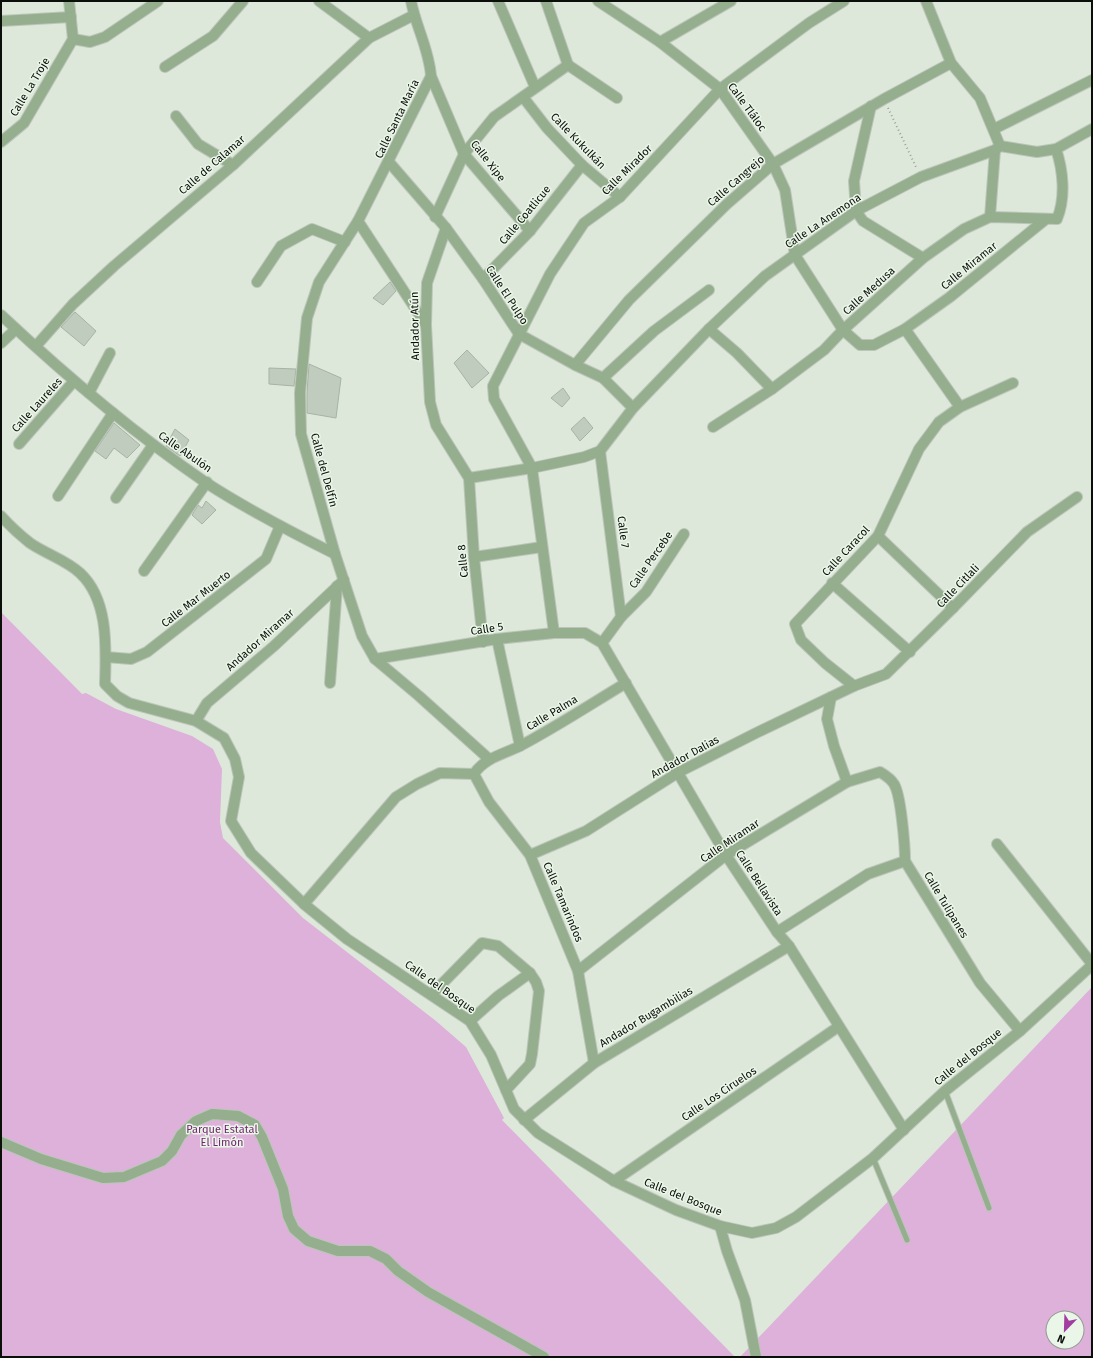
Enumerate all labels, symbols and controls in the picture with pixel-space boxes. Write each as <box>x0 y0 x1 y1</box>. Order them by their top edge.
street label: Calle La Troje <box>7 55 53 119</box>
street label: Calle Santa María <box>372 77 422 161</box>
street label: Calle Tláloc <box>725 80 769 134</box>
street label: Calle Kukulkán <box>548 110 608 172</box>
street label: Calle de Calamar <box>176 132 248 197</box>
street label: Calle Xipe <box>468 138 508 184</box>
street label: Calle Mirador <box>599 142 655 198</box>
street label: Calle Cangrejo <box>705 153 767 209</box>
street label: Calle Coatlicue <box>496 183 554 247</box>
street label: Calle La Anemona <box>783 191 863 251</box>
street label: Calle Miramar <box>938 239 1000 293</box>
street label: Calle El Pulpo <box>483 263 531 327</box>
street label: Calle Medusa <box>840 264 898 318</box>
street label: Andador Atún <box>408 292 422 360</box>
street label: Calle Laureles <box>9 375 65 435</box>
street label: Calle Abulón <box>156 429 214 475</box>
street label: Calle del Delfín <box>308 432 340 508</box>
street label: Calle 7 <box>615 515 631 549</box>
street label: Calle Caracol <box>819 523 873 579</box>
street label: Calle Percebe <box>627 529 675 591</box>
street label: Calle 8 <box>455 544 471 578</box>
street label: Calle Citlali <box>934 561 982 611</box>
street label: Calle Mar Muerto <box>159 568 233 630</box>
street label: Andador Miramar <box>223 606 297 674</box>
street label: Calle 5 <box>470 620 505 638</box>
street label: Calle Palma <box>524 693 580 733</box>
street label: Andador Dalias <box>649 733 721 781</box>
street label: Calle Miramar <box>698 816 763 866</box>
street label: Calle Bellavista <box>733 848 785 918</box>
street label: Calle Tamarindos <box>540 860 586 944</box>
street label: Calle Tulipanes <box>921 869 971 941</box>
street label: Calle del Bosque <box>402 958 478 1016</box>
street label: Andador Bugambilias <box>597 984 695 1050</box>
street label: Calle del Bosque <box>932 1026 1004 1088</box>
street label: Calle Los Ciruelos <box>679 1064 759 1124</box>
park label: Parque Estatal El Limón <box>186 1123 258 1149</box>
street label: Calle del Bosque <box>642 1175 724 1219</box>
north arrow <box>1045 1310 1085 1350</box>
text: N <box>1055 1331 1067 1346</box>

